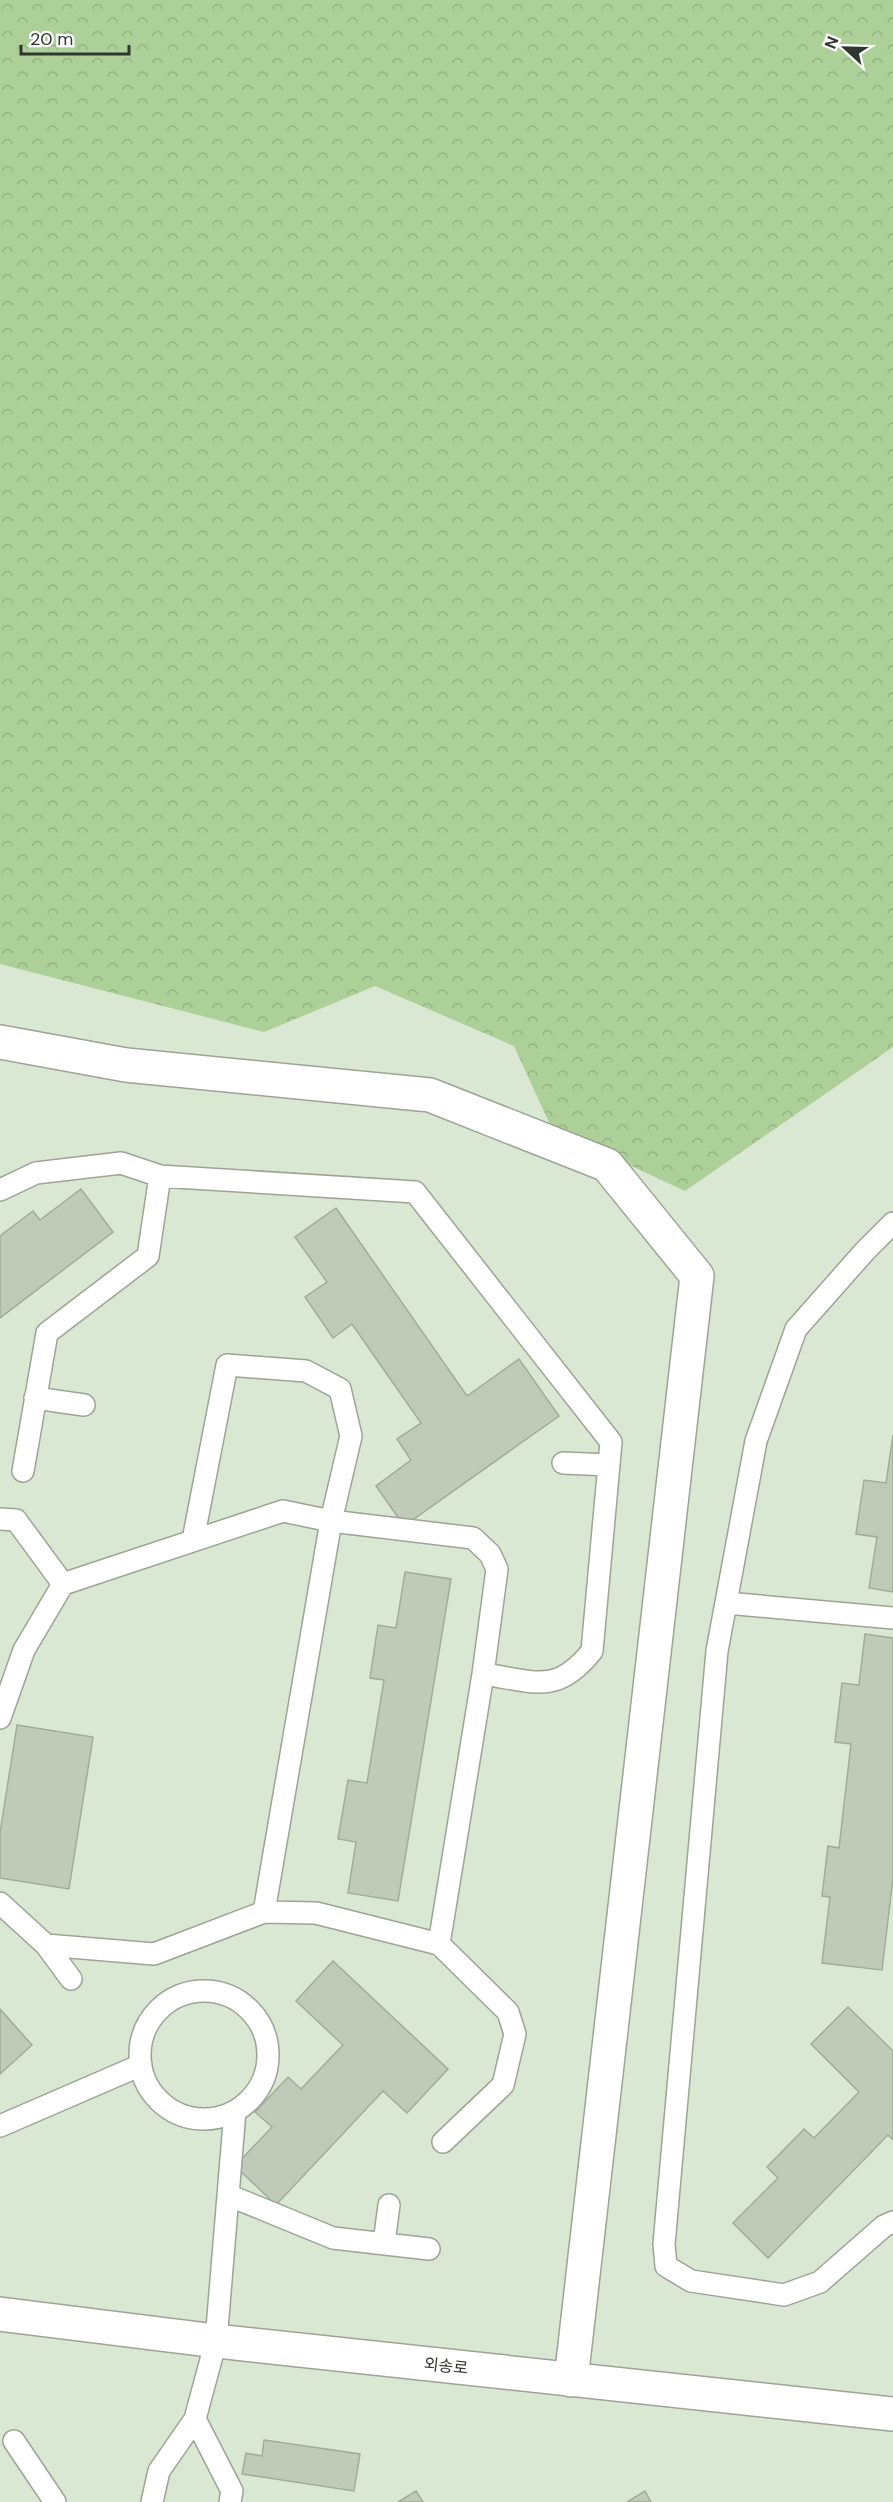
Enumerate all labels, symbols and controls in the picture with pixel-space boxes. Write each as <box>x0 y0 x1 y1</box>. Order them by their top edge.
scale bar <box>21 18 129 56</box>
north arrow <box>815 18 875 78</box>
text: 20 m <box>30 27 73 51</box>
text: N <box>820 33 843 52</box>
street label: 외송로 <box>423 2353 469 2379</box>

